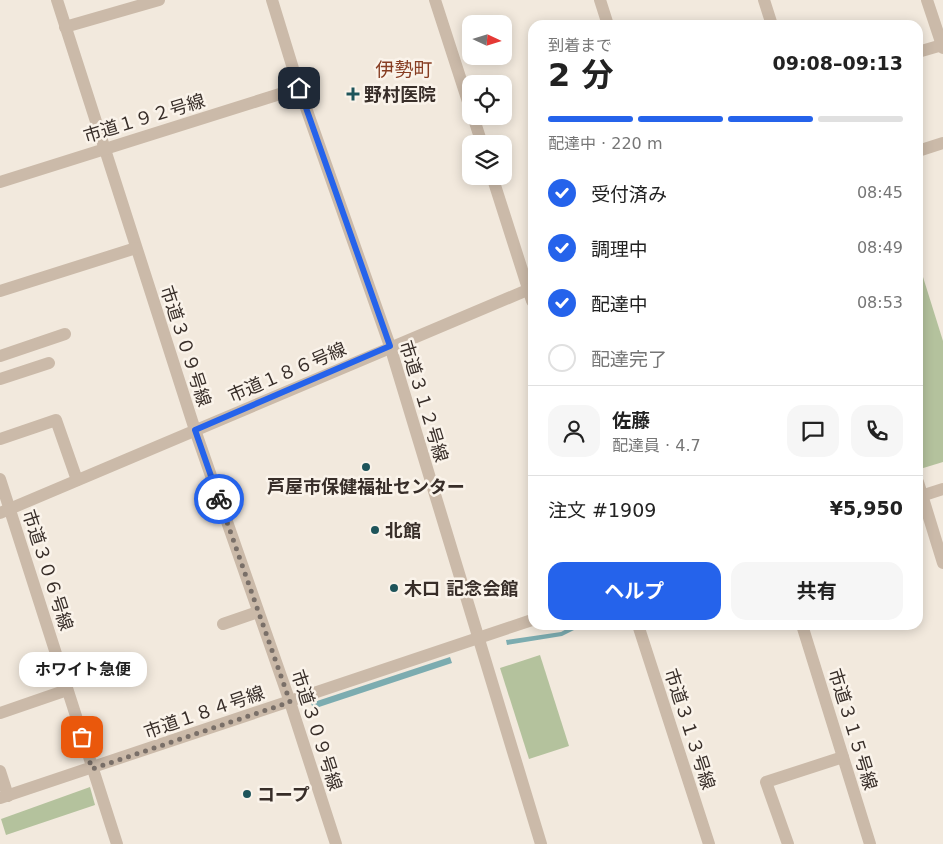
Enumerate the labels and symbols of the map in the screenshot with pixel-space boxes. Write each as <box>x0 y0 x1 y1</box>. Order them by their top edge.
north arrow <box>462 15 512 65</box>
district label: 伊勢町 <box>375 58 433 80</box>
pin <box>278 67 320 109</box>
place label: 野村医院 <box>364 84 436 105</box>
marker: 野村医院 <box>346 87 360 101</box>
street label: 市道１９２号線 <box>81 90 207 146</box>
street label: 市道３０９号線 <box>157 283 215 409</box>
street label: 市道１８６号線 <box>225 338 349 406</box>
street label: 市道３１２号線 <box>396 338 452 464</box>
marker: 芦屋市保健福祉センター <box>360 461 372 473</box>
courier <box>194 474 244 524</box>
place label: 芦屋市保健福祉センター <box>267 476 465 497</box>
street label: 市道３０６号線 <box>19 507 77 633</box>
place label: 北館 <box>385 520 421 541</box>
marker: 北館 <box>369 524 381 536</box>
place label: 木口 記念会館 <box>404 578 518 599</box>
marker: 木口 記念会館 <box>388 582 400 594</box>
callout: ホワイト急便 <box>18 652 146 687</box>
street label: 市道３１３号線 <box>661 666 719 792</box>
street label: 市道３１５号線 <box>825 666 881 792</box>
street label: 市道３０９号線 <box>288 667 346 793</box>
street label: 市道１８４号線 <box>141 682 267 742</box>
pin <box>61 716 103 758</box>
place label: コープ <box>257 784 310 805</box>
marker: コープ <box>241 788 253 800</box>

